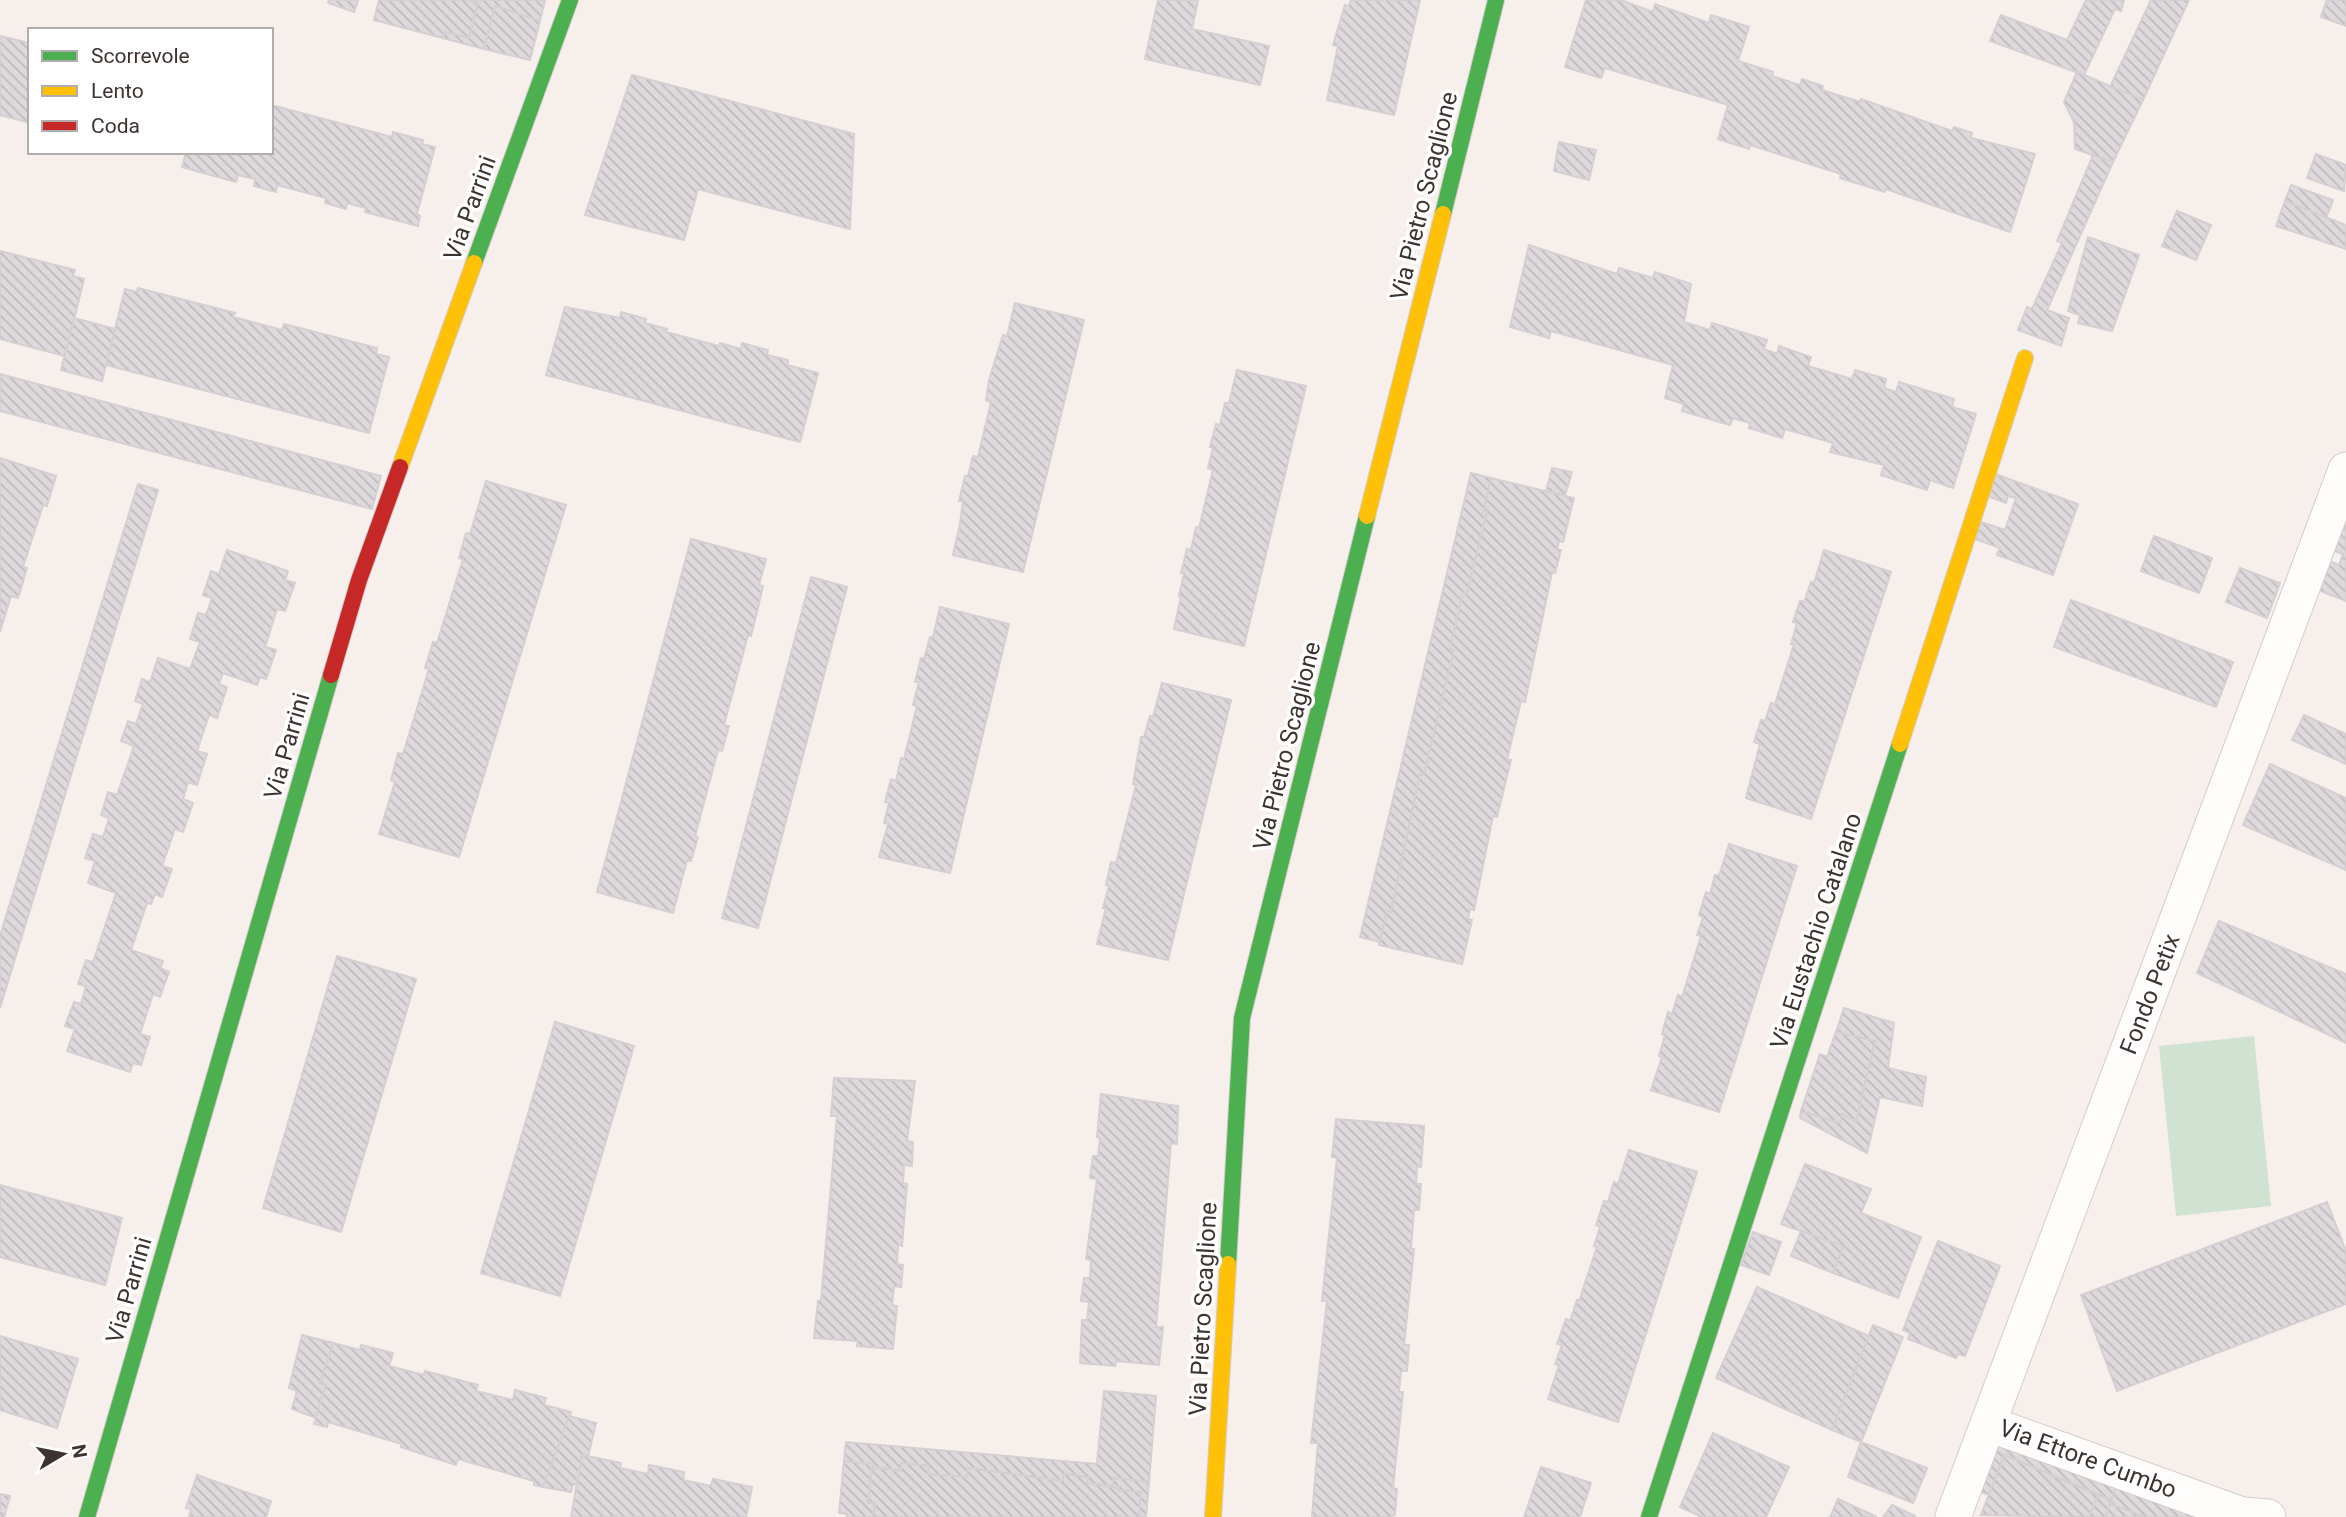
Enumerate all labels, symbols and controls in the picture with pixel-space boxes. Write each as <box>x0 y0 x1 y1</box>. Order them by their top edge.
legend <box>28 28 273 154</box>
text: Scorrevole <box>91 44 190 68</box>
text: Lento <box>91 79 144 103</box>
street label: Via Pietro Scaglione <box>1385 89 1463 303</box>
text: Coda <box>91 114 140 138</box>
street label: Via Parrini <box>438 152 502 264</box>
street label: Via Pietro Scaglione <box>1248 639 1326 853</box>
street label: Via Parrini <box>258 690 316 802</box>
street label: Via Eustachio Catalano <box>1765 809 1867 1053</box>
street label: Fondo Petix <box>2114 930 2186 1058</box>
street label: Via Pietro Scaglione <box>1183 1201 1223 1417</box>
street label: Via Parrini <box>100 1234 158 1346</box>
street label: Via Ettore Cumbo <box>1996 1414 2180 1504</box>
north arrow <box>28 1419 98 1489</box>
text: N <box>67 1443 92 1460</box>

